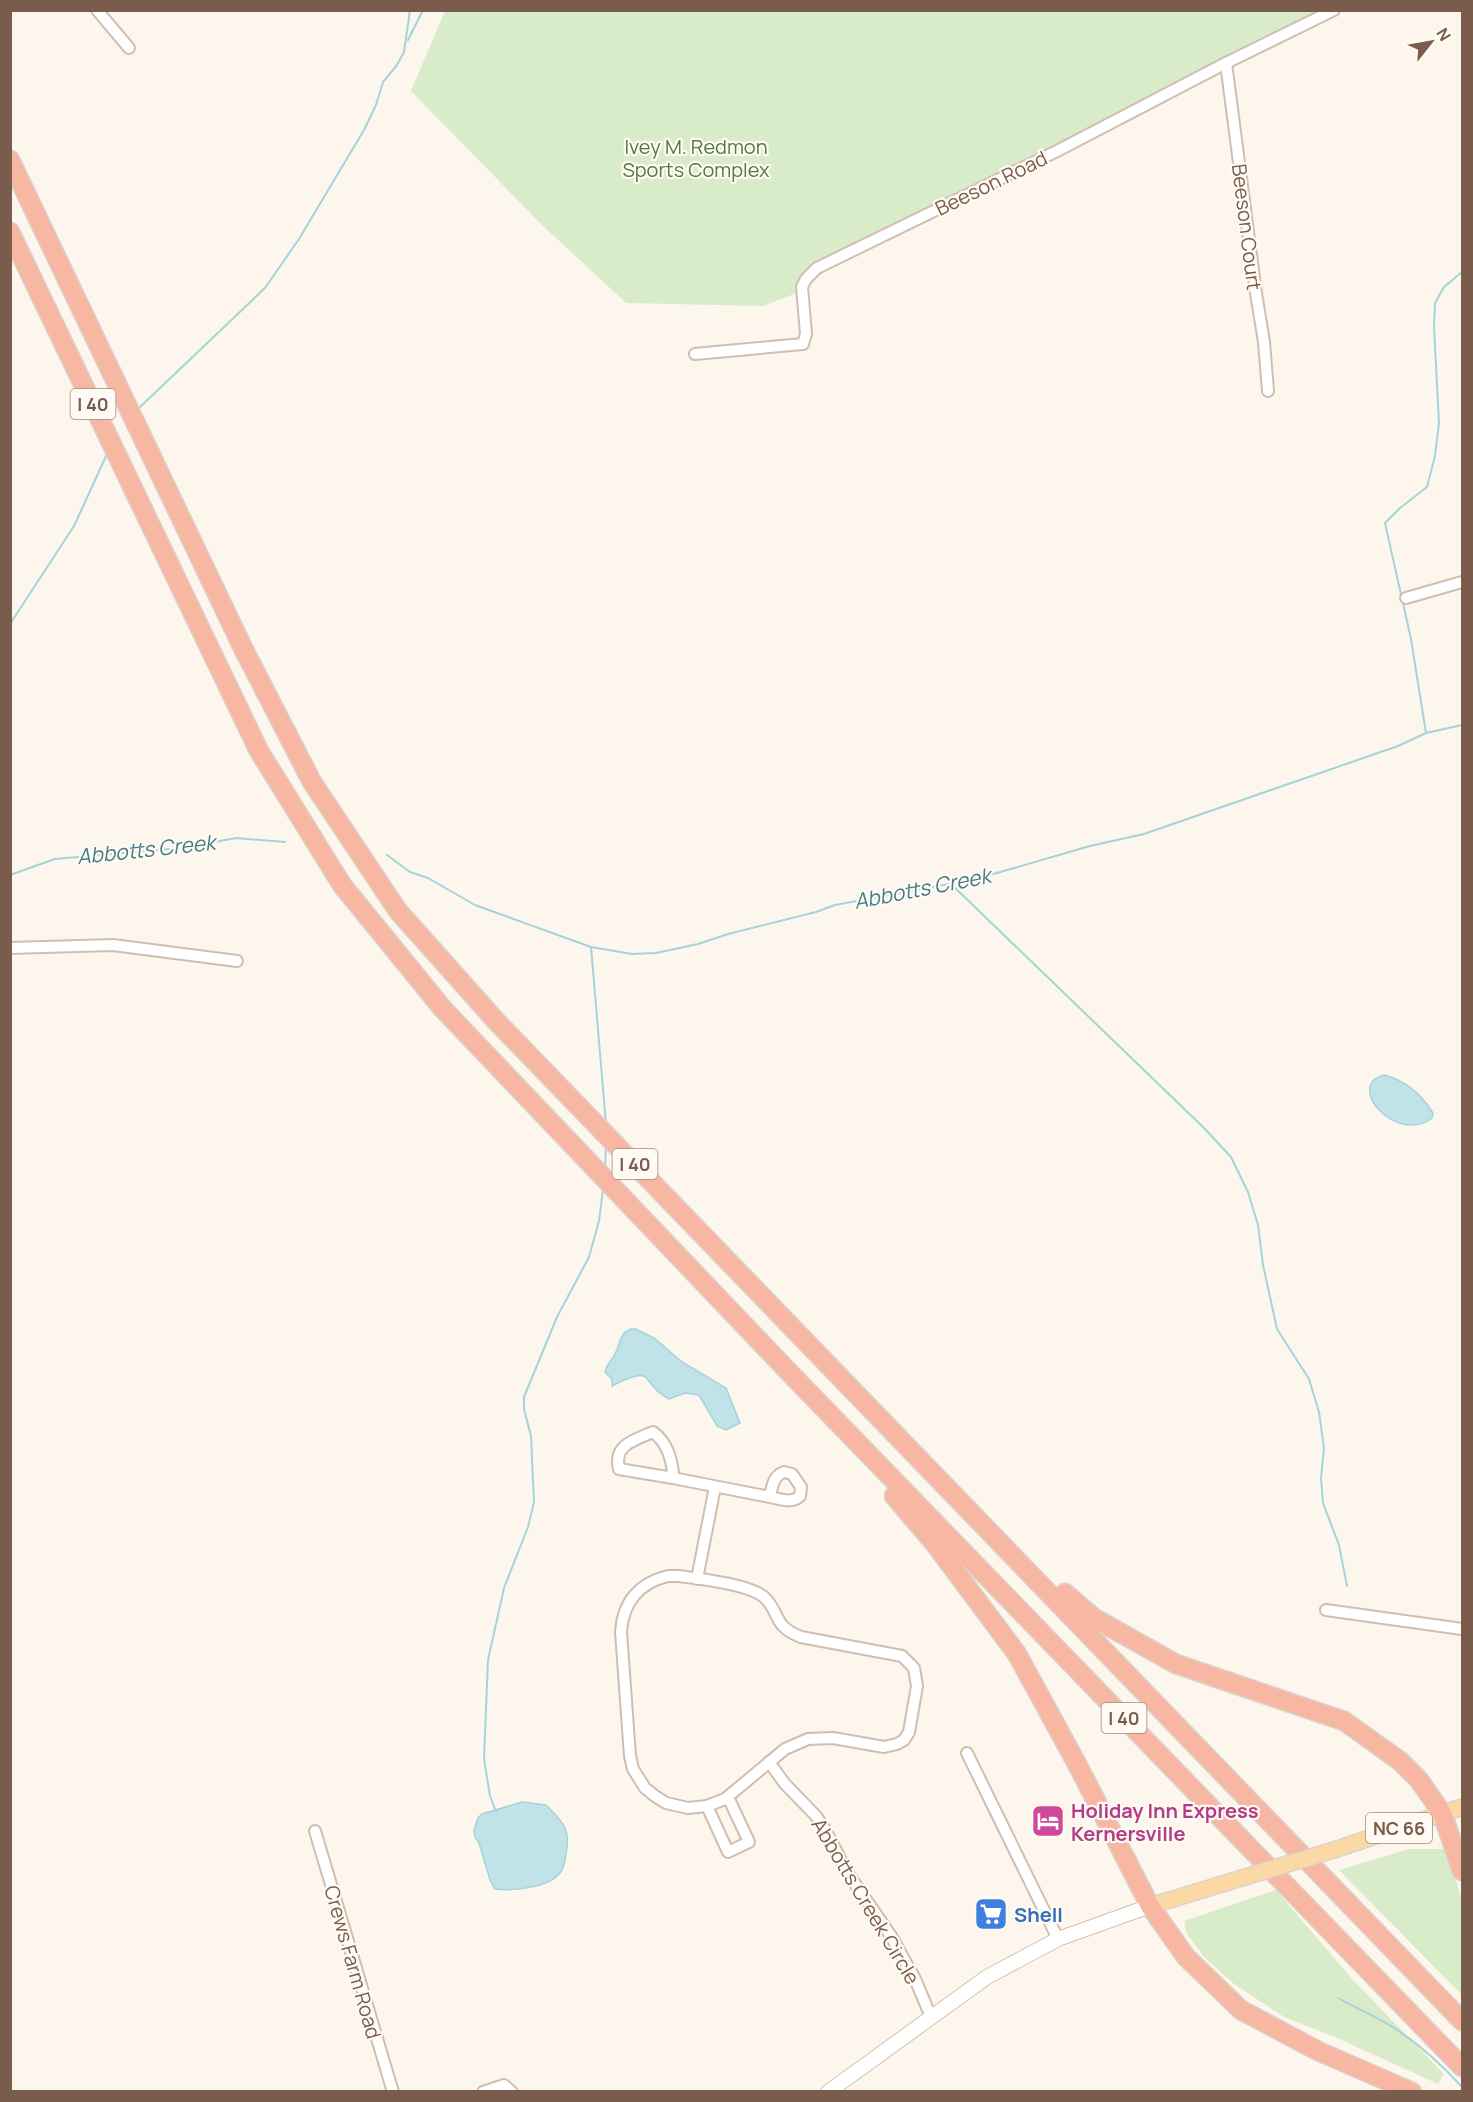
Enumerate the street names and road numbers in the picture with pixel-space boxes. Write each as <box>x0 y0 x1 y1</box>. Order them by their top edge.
street label: Beeson Road <box>931 144 1051 222</box>
street label: Beeson Court <box>1226 162 1268 292</box>
road number: I 40 <box>70 389 116 419</box>
road number: I 40 <box>612 1149 658 1179</box>
road number: I 40 <box>1102 1703 1146 1733</box>
street label: Abbotts Creek Circle <box>806 1813 926 1989</box>
road number: NC 66 <box>1366 1813 1432 1843</box>
street label: Crews Farm Road <box>318 1882 388 2042</box>

